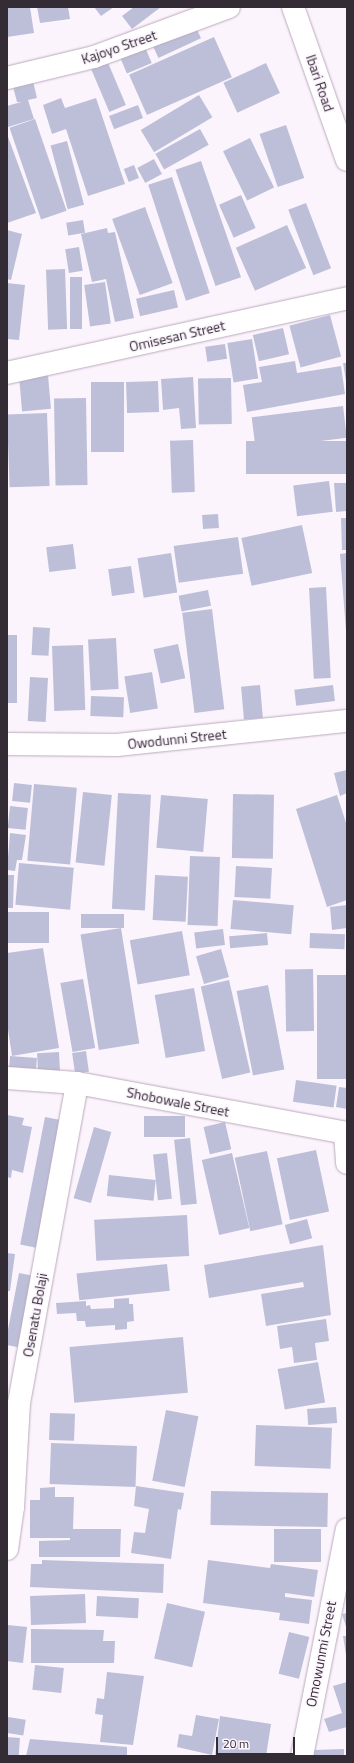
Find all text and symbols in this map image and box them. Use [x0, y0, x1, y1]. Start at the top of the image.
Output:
street label: Kajoyo Street [79, 26, 159, 68]
street label: Ibari Road [302, 52, 338, 114]
street label: Omisesan Street [127, 317, 227, 355]
street label: Owodunni Street [127, 725, 227, 753]
street label: Shobowale Street [125, 1084, 231, 1120]
street label: Osenatu Bolaji [19, 1272, 51, 1358]
street label: Omowunmi Street [302, 1599, 340, 1709]
scale bar [218, 1729, 297, 1755]
text: 20 m [223, 1734, 249, 1753]

